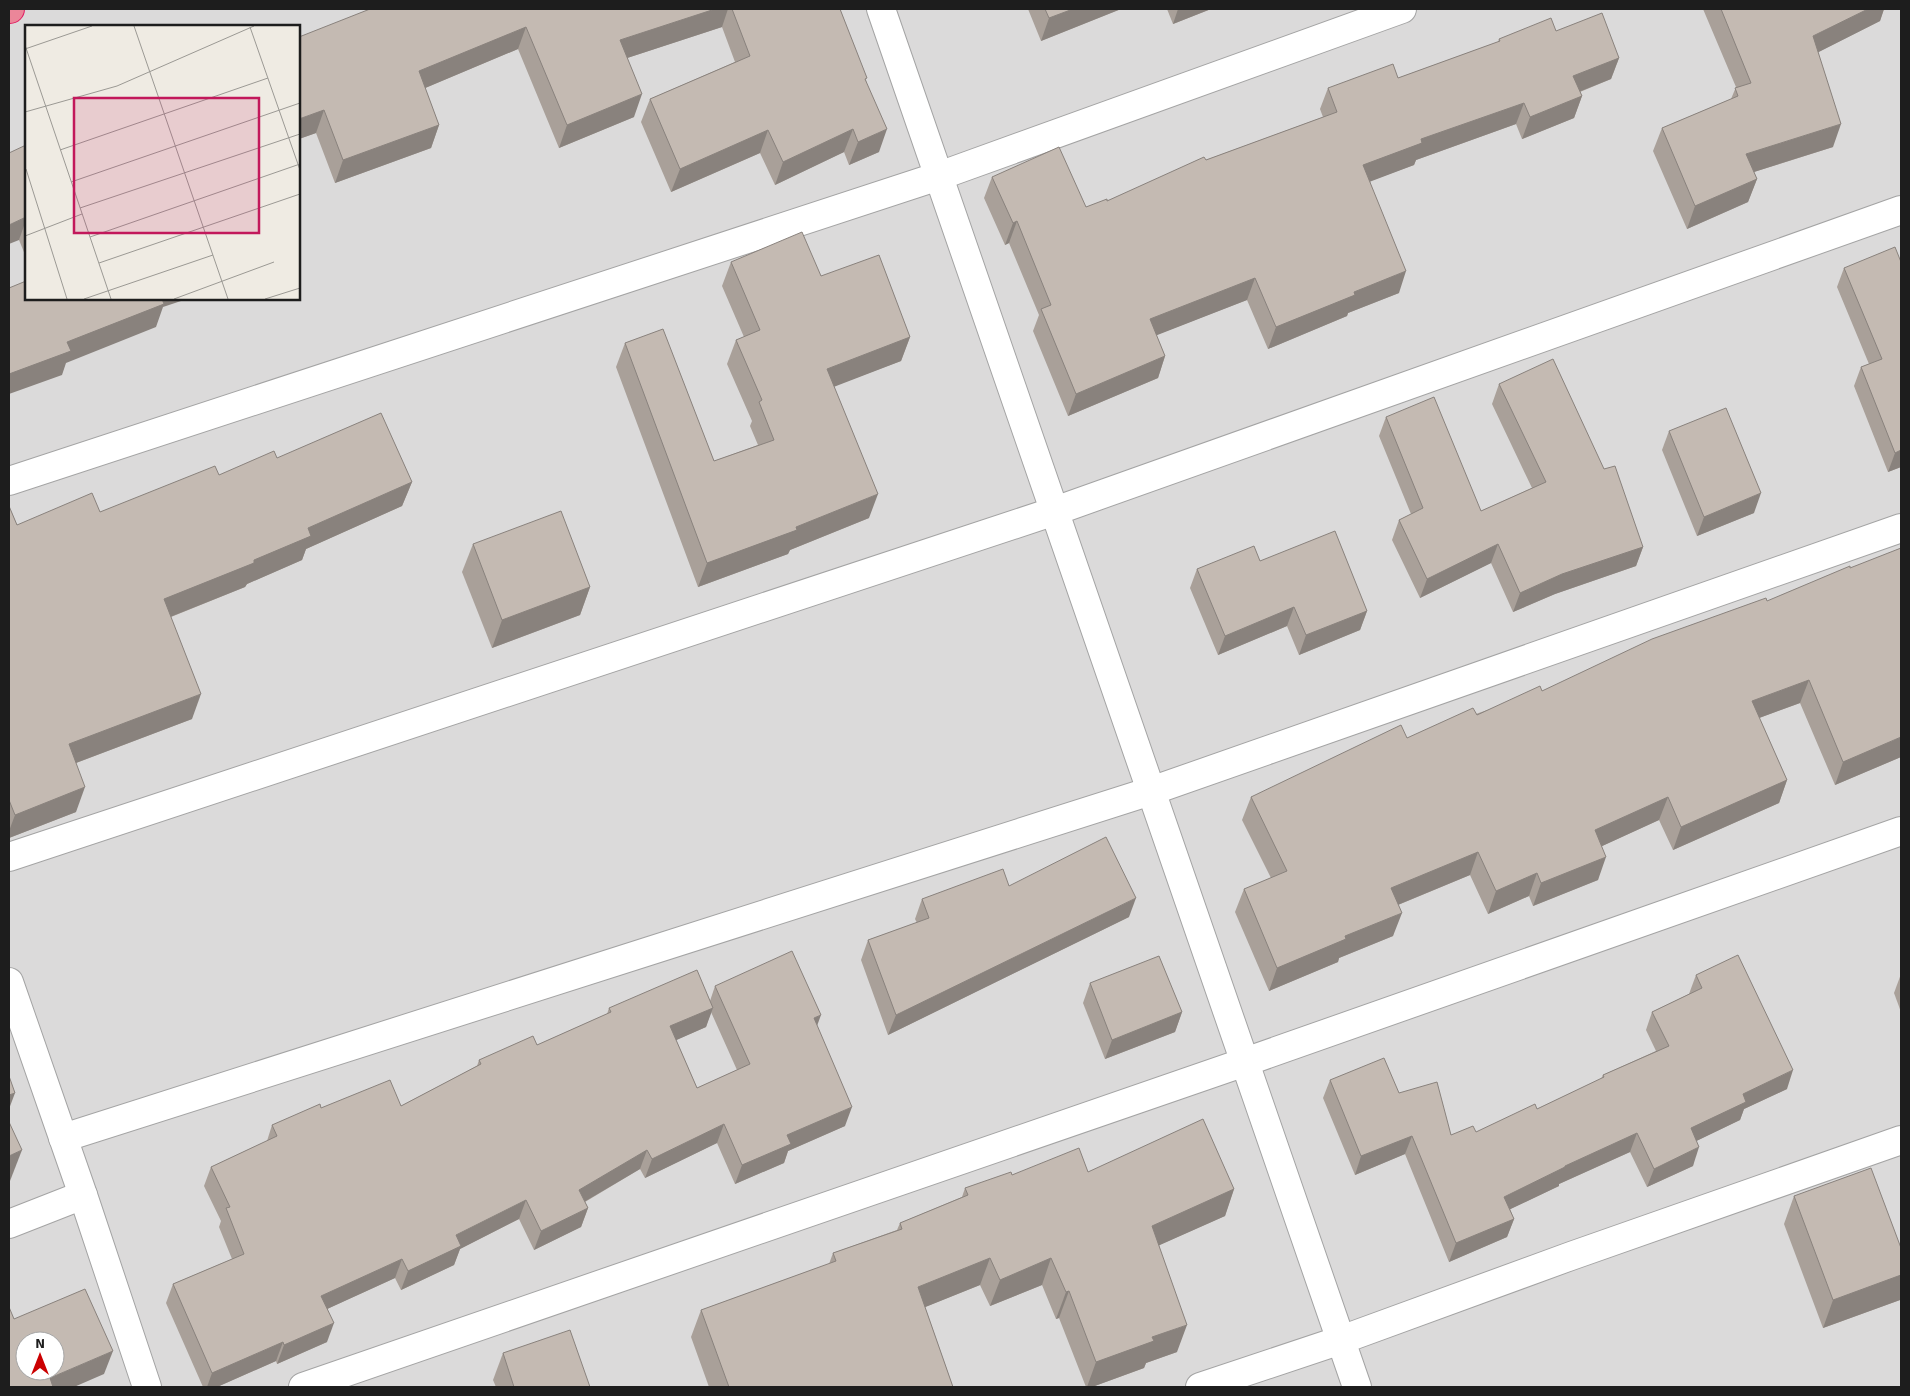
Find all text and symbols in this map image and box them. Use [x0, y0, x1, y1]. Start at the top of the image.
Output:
inset map [25, 25, 300, 300]
north arrow [15, 1331, 65, 1381]
text: N [35, 1335, 45, 1352]

